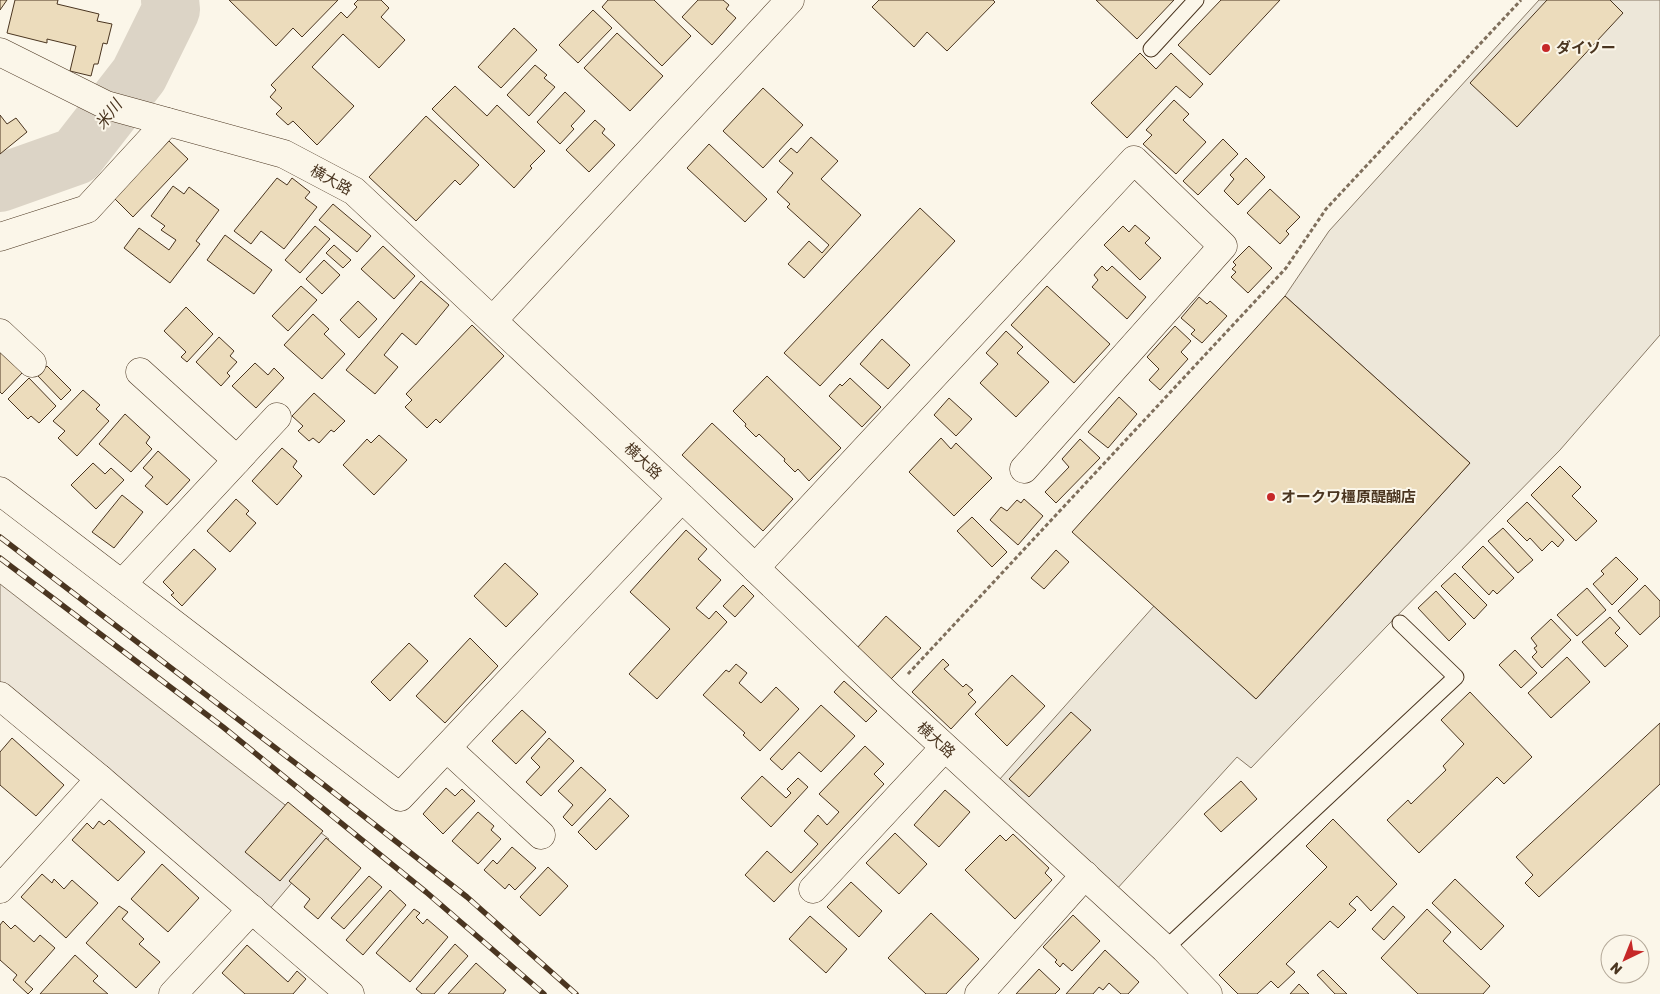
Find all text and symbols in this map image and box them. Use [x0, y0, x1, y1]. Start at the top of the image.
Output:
place label: ダイソー [1556, 39, 1616, 57]
marker: ダイソー [1540, 42, 1552, 54]
water label: 米川 [91, 94, 127, 133]
street label: 横大路 [307, 161, 355, 199]
street label: 横大路 [620, 439, 666, 483]
place label: オークワ橿原醍醐店 [1281, 488, 1416, 506]
marker: オークワ橿原醍醐店 [1265, 491, 1277, 503]
street label: 横大路 [913, 718, 959, 762]
north arrow [1600, 934, 1650, 984]
text: N [1607, 958, 1626, 978]

